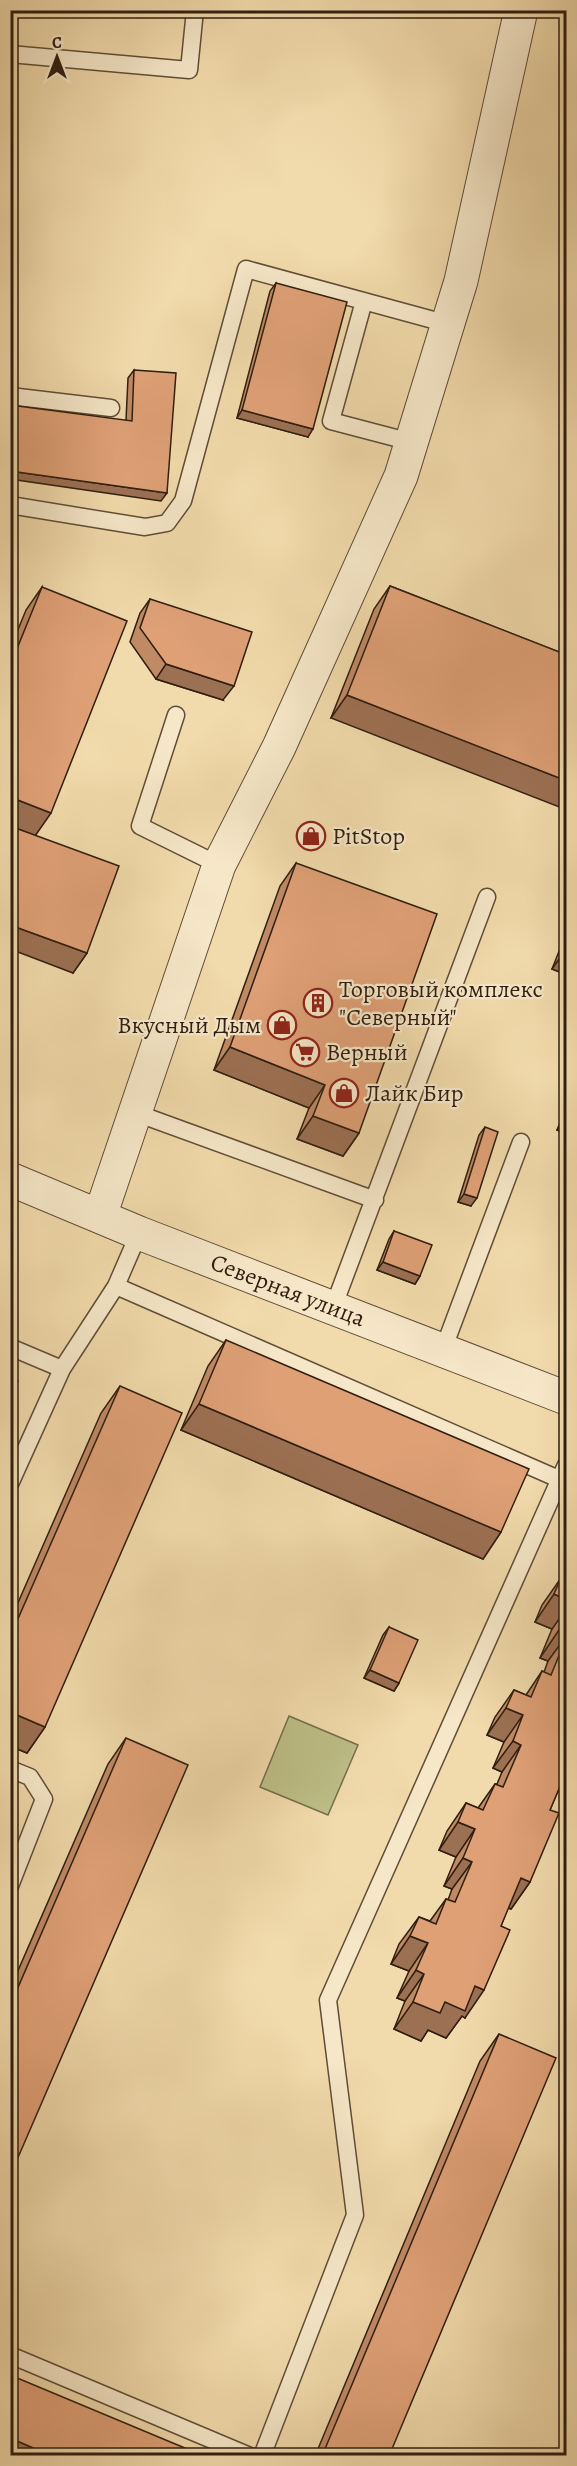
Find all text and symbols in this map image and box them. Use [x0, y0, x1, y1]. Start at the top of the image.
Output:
north arrow [27, 27, 87, 87]
text: С [52, 32, 62, 54]
shop icon: PitStop [295, 820, 327, 852]
place label: PitStop [332, 820, 405, 852]
place label: Торговый комплекс "Северный" [339, 973, 543, 1033]
building icon: Торговый комплекс "Северный" [302, 987, 334, 1019]
place label: Вкусный Дым [117, 1009, 261, 1041]
shop icon: Вкусный Дым [266, 1009, 298, 1041]
supermarket icon: Верный [289, 1036, 321, 1068]
place label: Верный [326, 1036, 408, 1068]
shop icon: Лайк Бир [328, 1077, 360, 1109]
place label: Лайк Бир [365, 1077, 463, 1109]
street label: Северная улица [206, 1246, 370, 1334]

